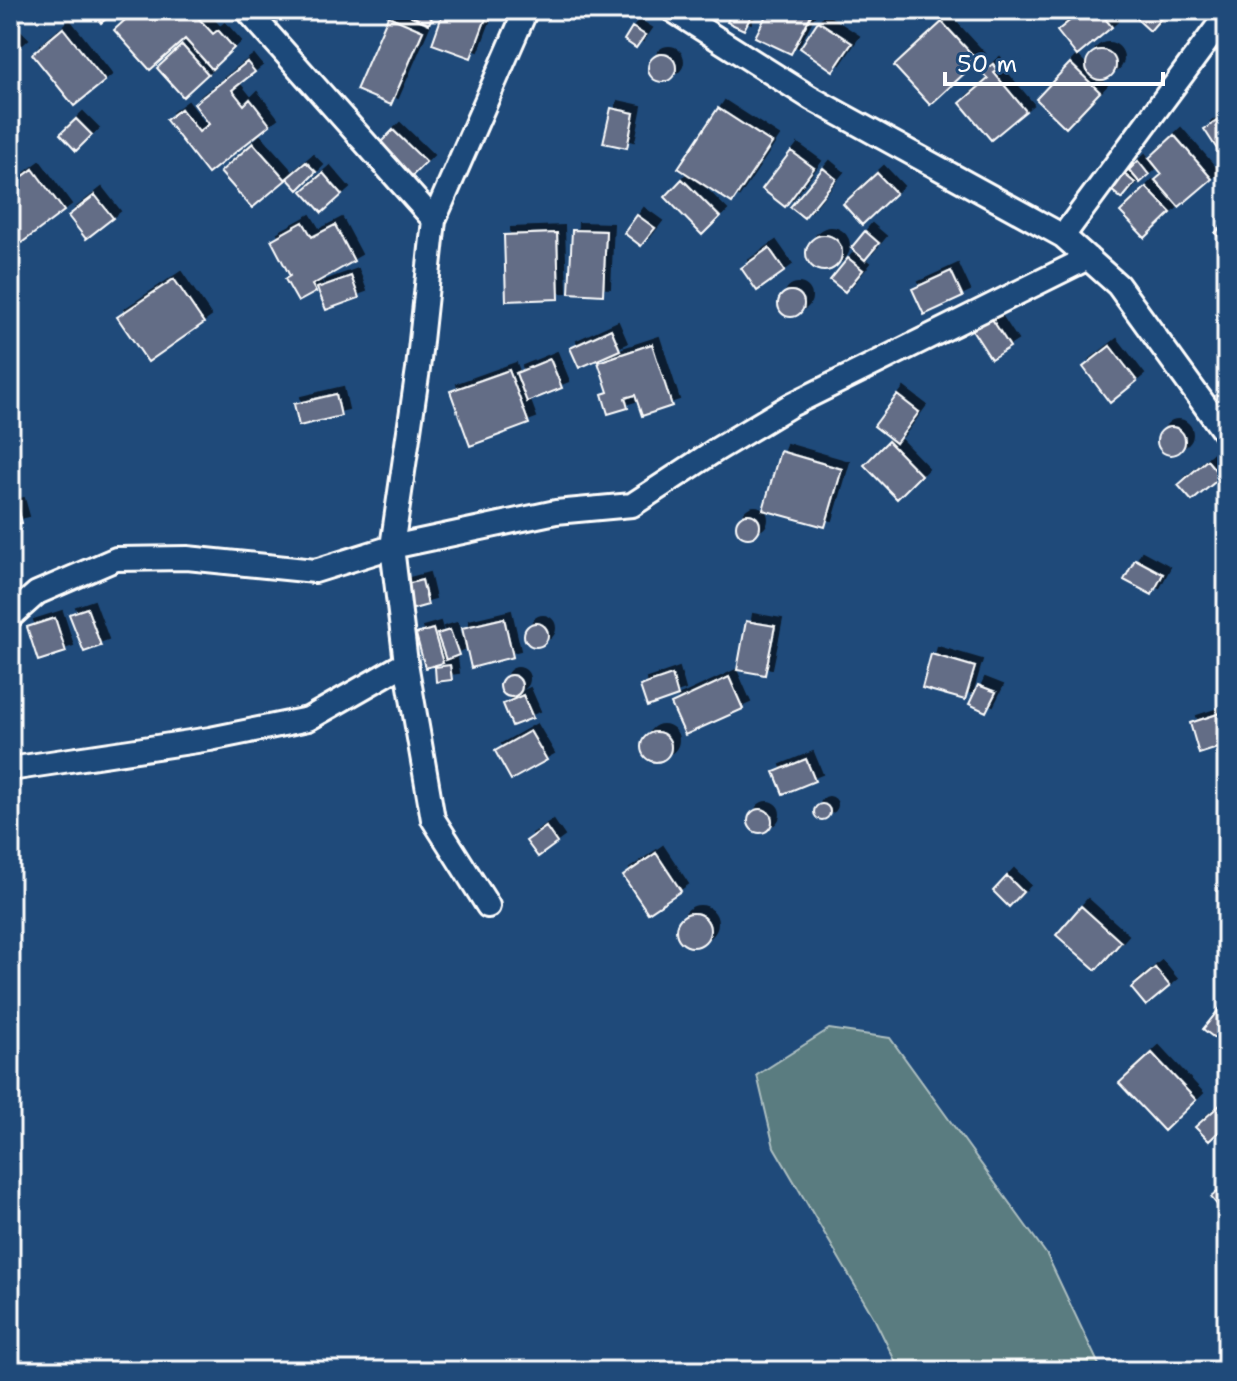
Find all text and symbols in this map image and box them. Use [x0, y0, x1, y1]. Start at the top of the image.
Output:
scale bar [945, 36, 1163, 86]
text: 50 m [957, 48, 1017, 80]

